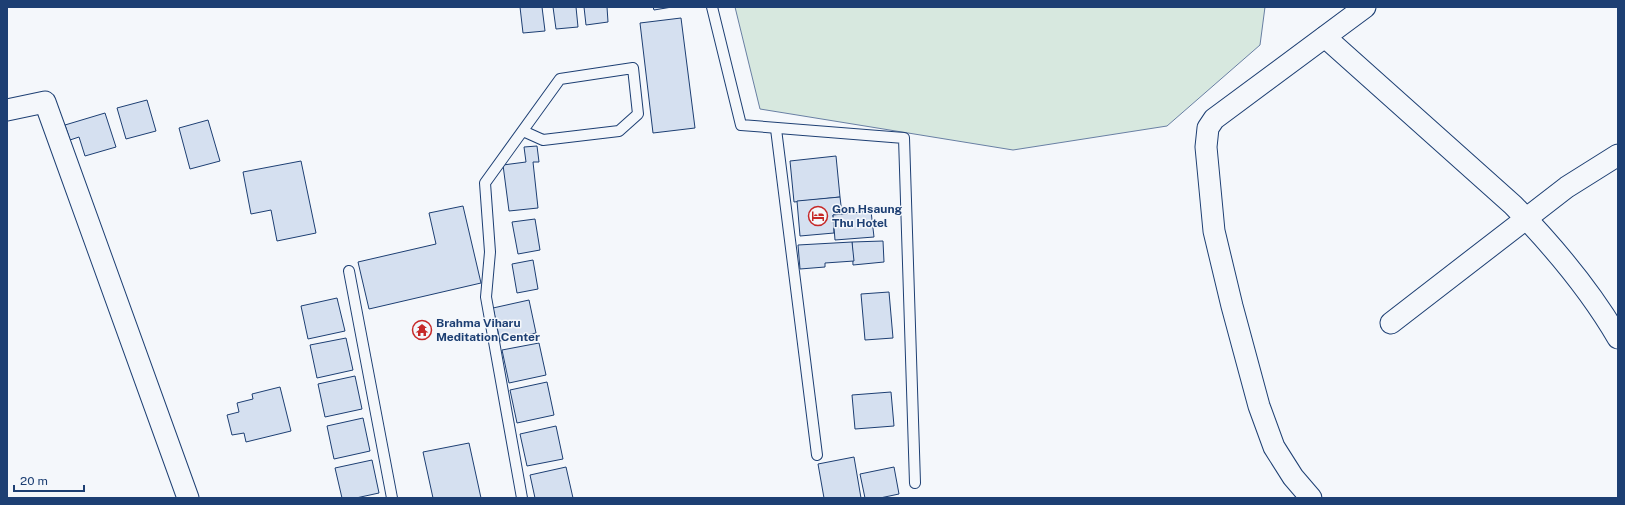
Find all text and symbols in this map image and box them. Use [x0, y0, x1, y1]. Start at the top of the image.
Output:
place label: Gon Hsaung Thu Hotel [832, 202, 903, 230]
hotel icon: Gon Hsaung Thu Hotel [807, 205, 829, 227]
place label: Brahma Viharu Meditation Center [436, 316, 540, 344]
temple icon: Brahma Viharu Meditation Center [411, 319, 433, 341]
scale bar [14, 467, 84, 493]
text: 20 m [20, 474, 48, 488]

